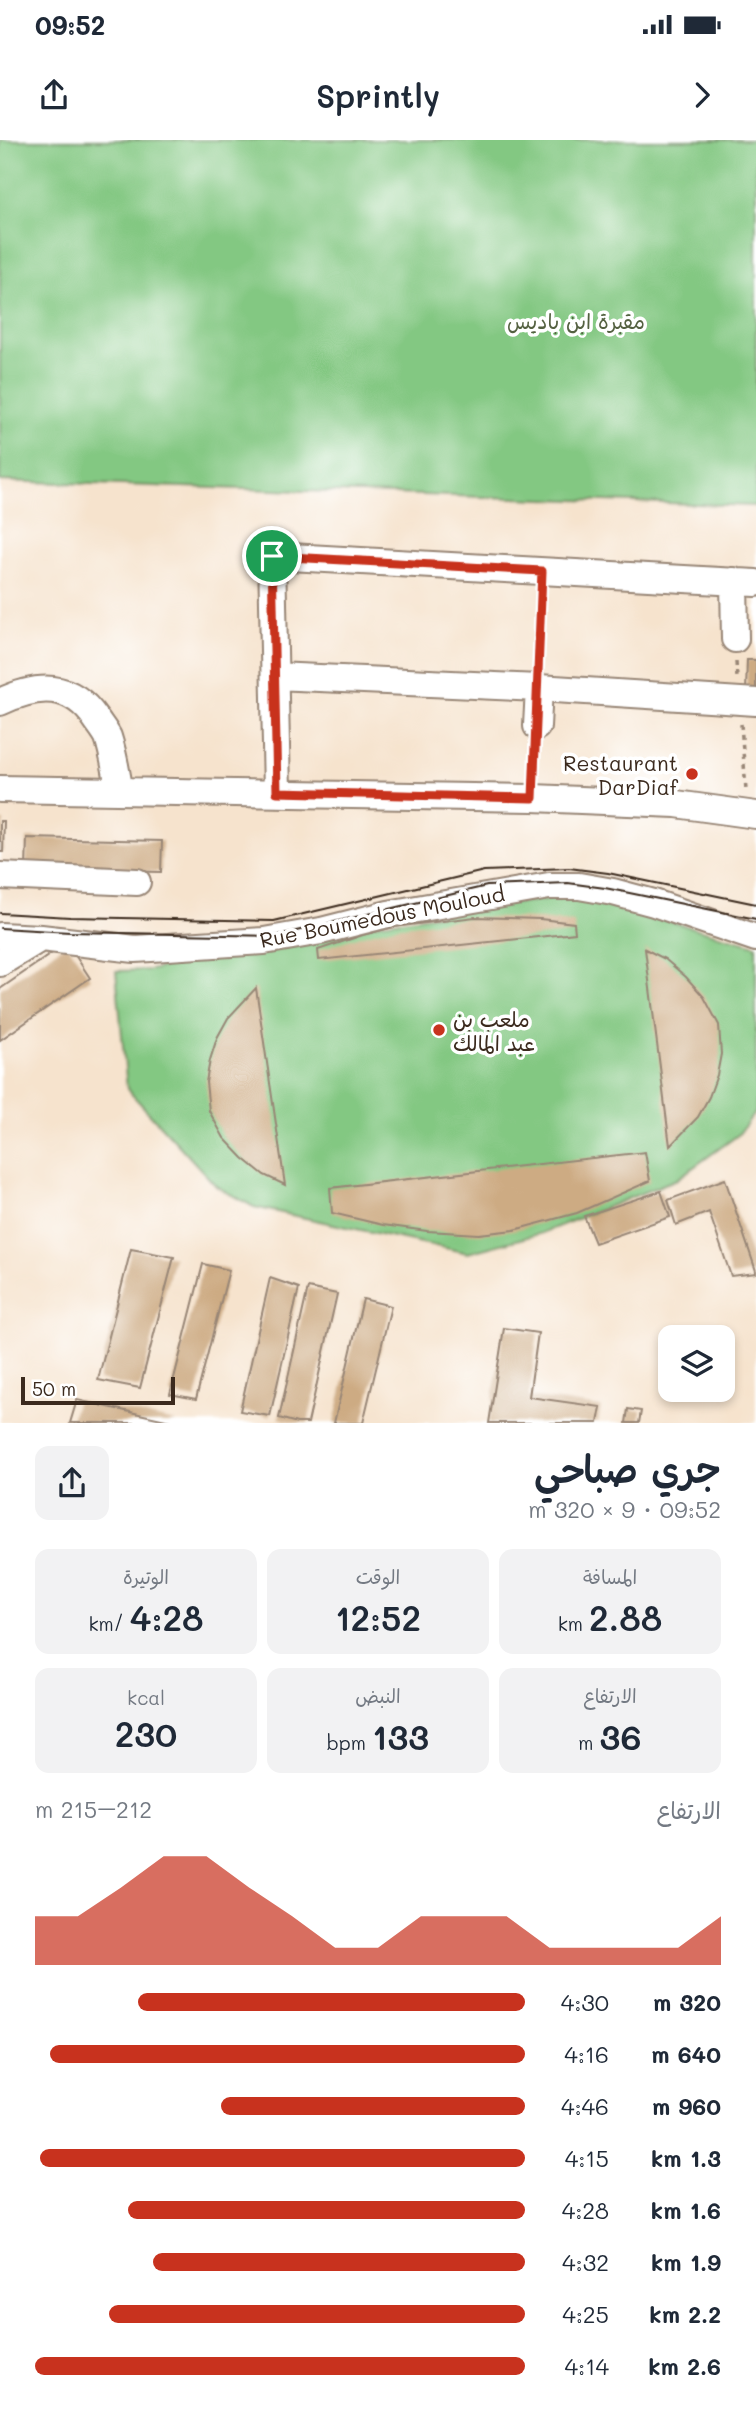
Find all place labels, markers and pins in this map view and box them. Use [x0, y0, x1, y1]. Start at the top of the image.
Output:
pin [242, 526, 302, 586]
place label: Restaurant DarDiaf [563, 749, 679, 800]
marker: Restaurant DarDiaf [684, 766, 700, 782]
place label: ملعب بن عبد المالك [453, 1005, 535, 1057]
marker: ملعب بن عبد المالك [431, 1022, 447, 1038]

